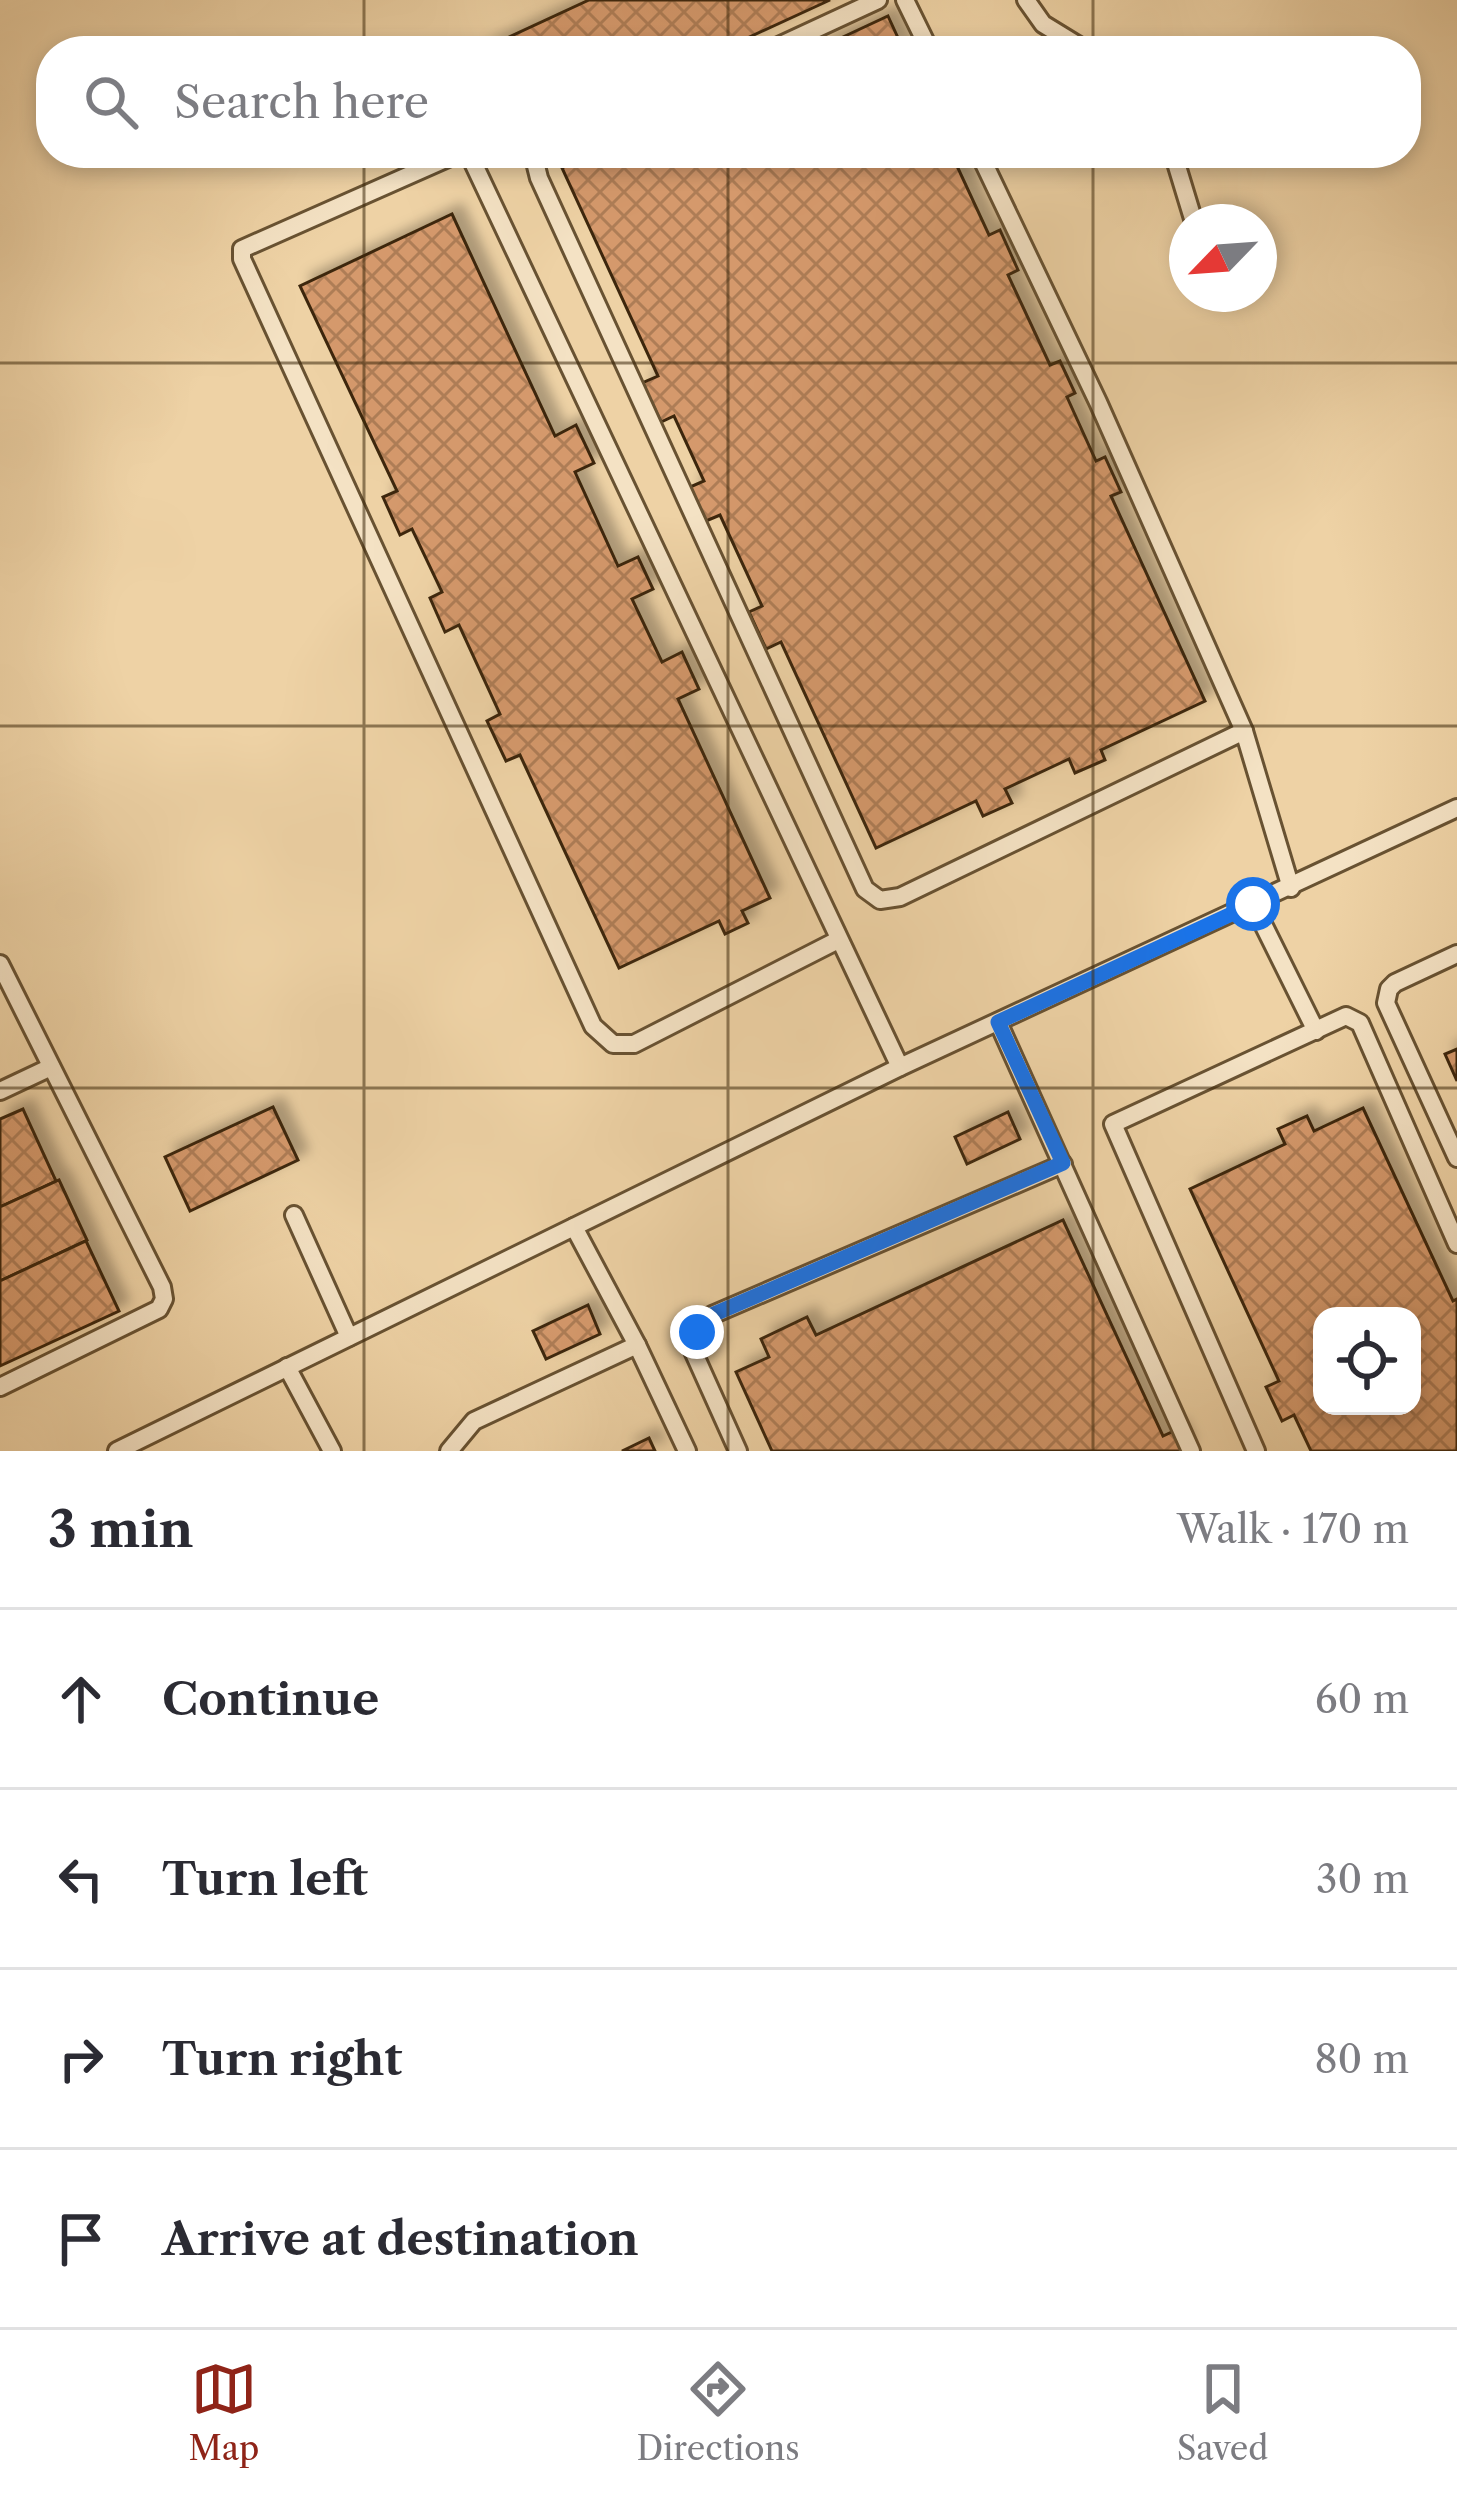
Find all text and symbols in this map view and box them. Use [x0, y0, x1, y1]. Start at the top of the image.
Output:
search box [36, 36, 1421, 168]
icon: search [78, 69, 144, 135]
text: Search here [174, 74, 429, 130]
north arrow [1169, 204, 1277, 312]
route start [1226, 877, 1280, 931]
route end [670, 1305, 724, 1359]
map controls [1313, 1307, 1421, 1415]
button: locate [1313, 1307, 1421, 1415]
text: 3 min [48, 1498, 194, 1560]
text: Walk · 170 m [1177, 1505, 1409, 1553]
icon: ahead [48, 1666, 114, 1732]
text: Continue [162, 1671, 379, 1727]
text: 60 m [1315, 1675, 1409, 1723]
icon: left [48, 1846, 114, 1912]
text: Turn left [162, 1851, 368, 1907]
text: 30 m [1316, 1855, 1409, 1903]
icon: right [48, 2026, 114, 2092]
text: Turn right [162, 2031, 402, 2087]
text: 80 m [1314, 2035, 1409, 2083]
icon: arrive [48, 2206, 114, 2272]
text: Arrive at destination [162, 2211, 639, 2267]
tab: Map [189, 2356, 259, 2469]
tab: Directions [637, 2356, 800, 2469]
tab: Saved [1177, 2356, 1268, 2469]

